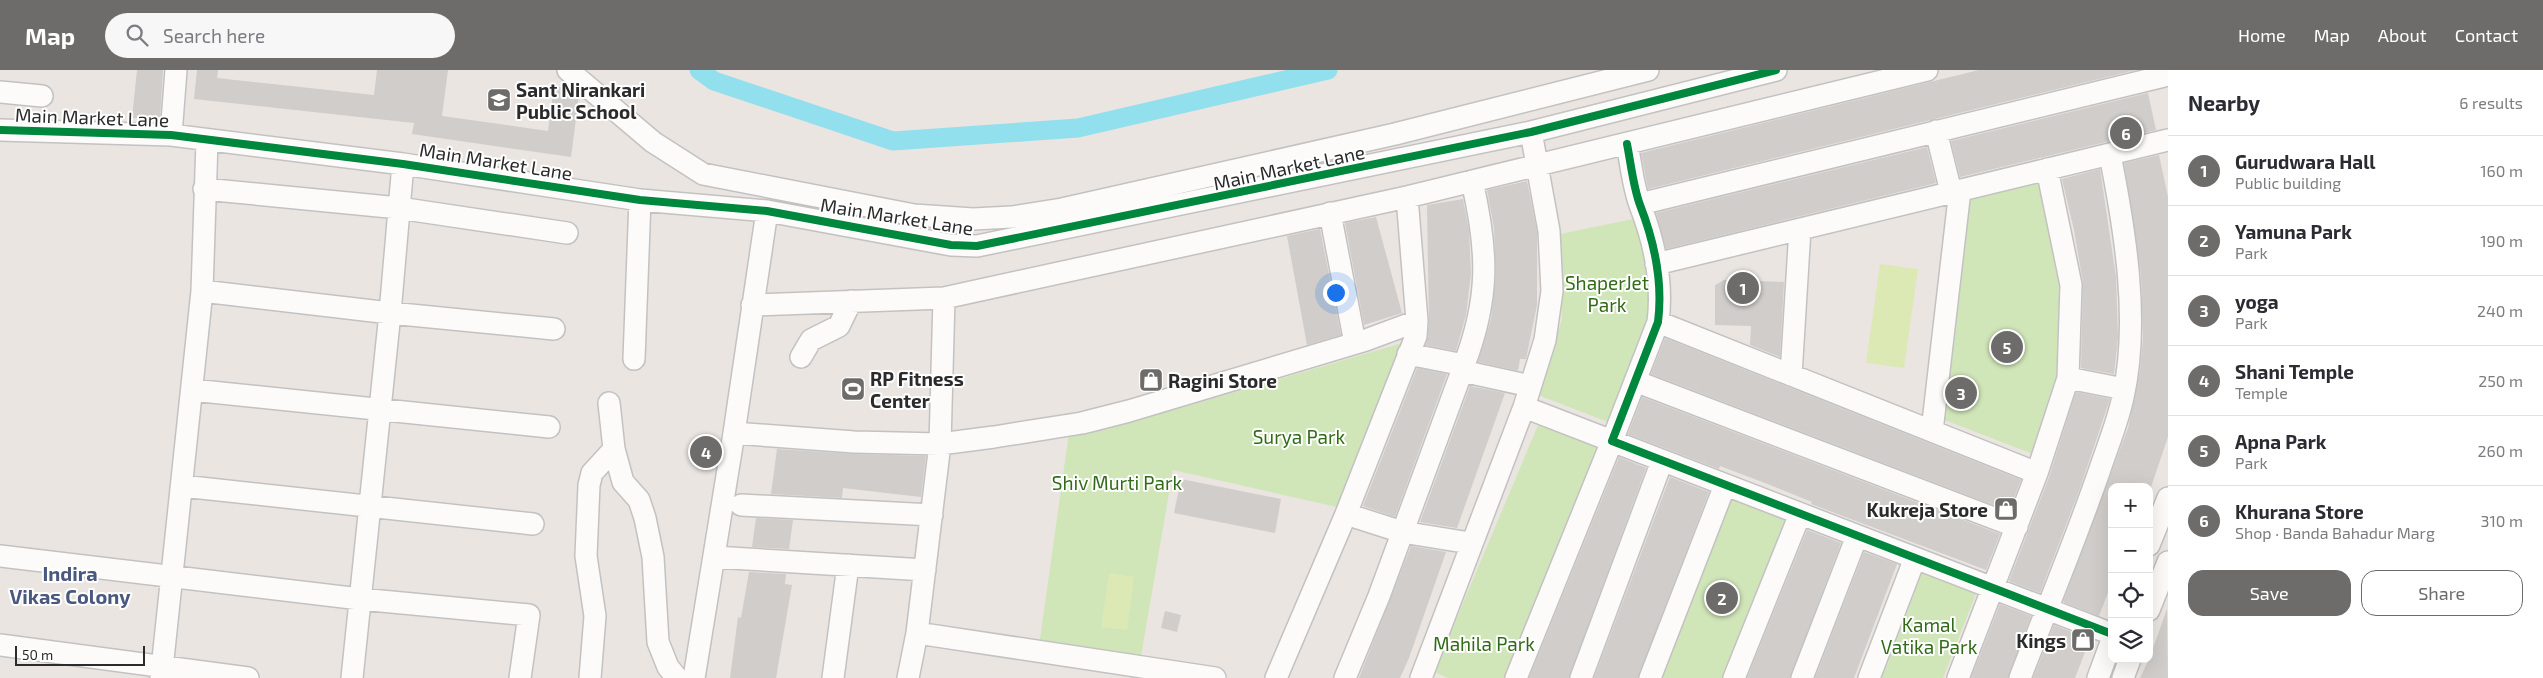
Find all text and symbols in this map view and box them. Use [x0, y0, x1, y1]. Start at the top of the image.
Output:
search box [105, 13, 455, 58]
text: Map [25, 21, 75, 50]
icon: search [123, 21, 151, 49]
text: Search here [163, 24, 265, 47]
text: Home [2238, 24, 2286, 46]
text: Map [2314, 24, 2350, 46]
text: About [2378, 24, 2427, 46]
text: Contact [2455, 24, 2518, 46]
place label: Sant Nirankari Public School [516, 78, 645, 123]
school or university icon: Sant Nirankari Public School [486, 87, 512, 113]
text: Nearby [2188, 90, 2260, 115]
text: 6 results [2459, 93, 2523, 112]
street label: Main Market Lane [14, 103, 170, 131]
pin: 6 [2110, 114, 2142, 152]
street label: Main Market Lane [418, 138, 574, 184]
street label: Main Market Lane [1211, 140, 1367, 194]
text: Gurudwara Hall [2235, 150, 2376, 173]
text: 1 [2201, 161, 2207, 180]
text: 160 m [2480, 161, 2523, 180]
text: Public building [2235, 173, 2341, 192]
street label: Main Market Lane [819, 193, 975, 239]
text: Yamuna Park [2235, 220, 2352, 243]
text: 2 [2199, 231, 2209, 250]
text: 190 m [2480, 231, 2523, 250]
text: Park [2235, 243, 2268, 262]
pin: 1 [1727, 269, 1759, 307]
park label: ShaperJet Park [1565, 271, 1649, 316]
your location [1323, 280, 1349, 306]
text: yoga [2235, 290, 2279, 313]
text: 3 [2199, 301, 2209, 320]
text: 240 m [2477, 301, 2523, 320]
text: Park [2235, 313, 2268, 332]
pin: 5 [1991, 328, 2023, 366]
text: Shani Temple [2235, 360, 2354, 383]
place label: RP Fitness Center [870, 367, 964, 412]
shop icon: Ragini Store [1138, 367, 1164, 393]
place label: Ragini Store [1168, 369, 1277, 392]
text: 4 [2199, 371, 2209, 390]
text: 250 m [2478, 371, 2523, 390]
pin: 3 [1945, 374, 1977, 412]
sports icon: RP Fitness Center [840, 376, 866, 402]
text: Temple [2235, 383, 2288, 402]
park label: Surya Park [1253, 425, 1346, 448]
text: Apna Park [2235, 430, 2326, 453]
pin: 4 [690, 433, 722, 471]
text: 5 [2200, 441, 2208, 460]
text: 260 m [2478, 441, 2523, 460]
text: Park [2235, 453, 2268, 472]
park label: Shiv Murti Park [1052, 471, 1183, 494]
map controls [2108, 483, 2153, 663]
button: + [2108, 483, 2153, 528]
shop icon: Kukreja Store [1993, 496, 2019, 522]
place label: Kukreja Store [1867, 498, 1988, 521]
text: Khurana Store [2235, 500, 2364, 523]
text: 6 [2199, 511, 2209, 530]
text: 310 m [2481, 511, 2523, 530]
text: Shop · Banda Bahadur Marg [2235, 523, 2435, 542]
button: − [2108, 528, 2153, 573]
district label: Indira Vikas Colony [9, 561, 131, 609]
button: Save [2188, 570, 2351, 616]
button: Share [2361, 570, 2523, 616]
button: locate [2108, 573, 2153, 618]
pin: 2 [1706, 579, 1738, 617]
park label: Kamal Vatika Park [1881, 613, 1978, 658]
button: layers [2108, 618, 2153, 663]
shop icon: Kings [2070, 627, 2096, 653]
place label: Kings [2016, 629, 2066, 652]
park label: Mahila Park [1433, 632, 1535, 655]
scale bar [15, 643, 145, 666]
text: 50 m [22, 646, 53, 663]

